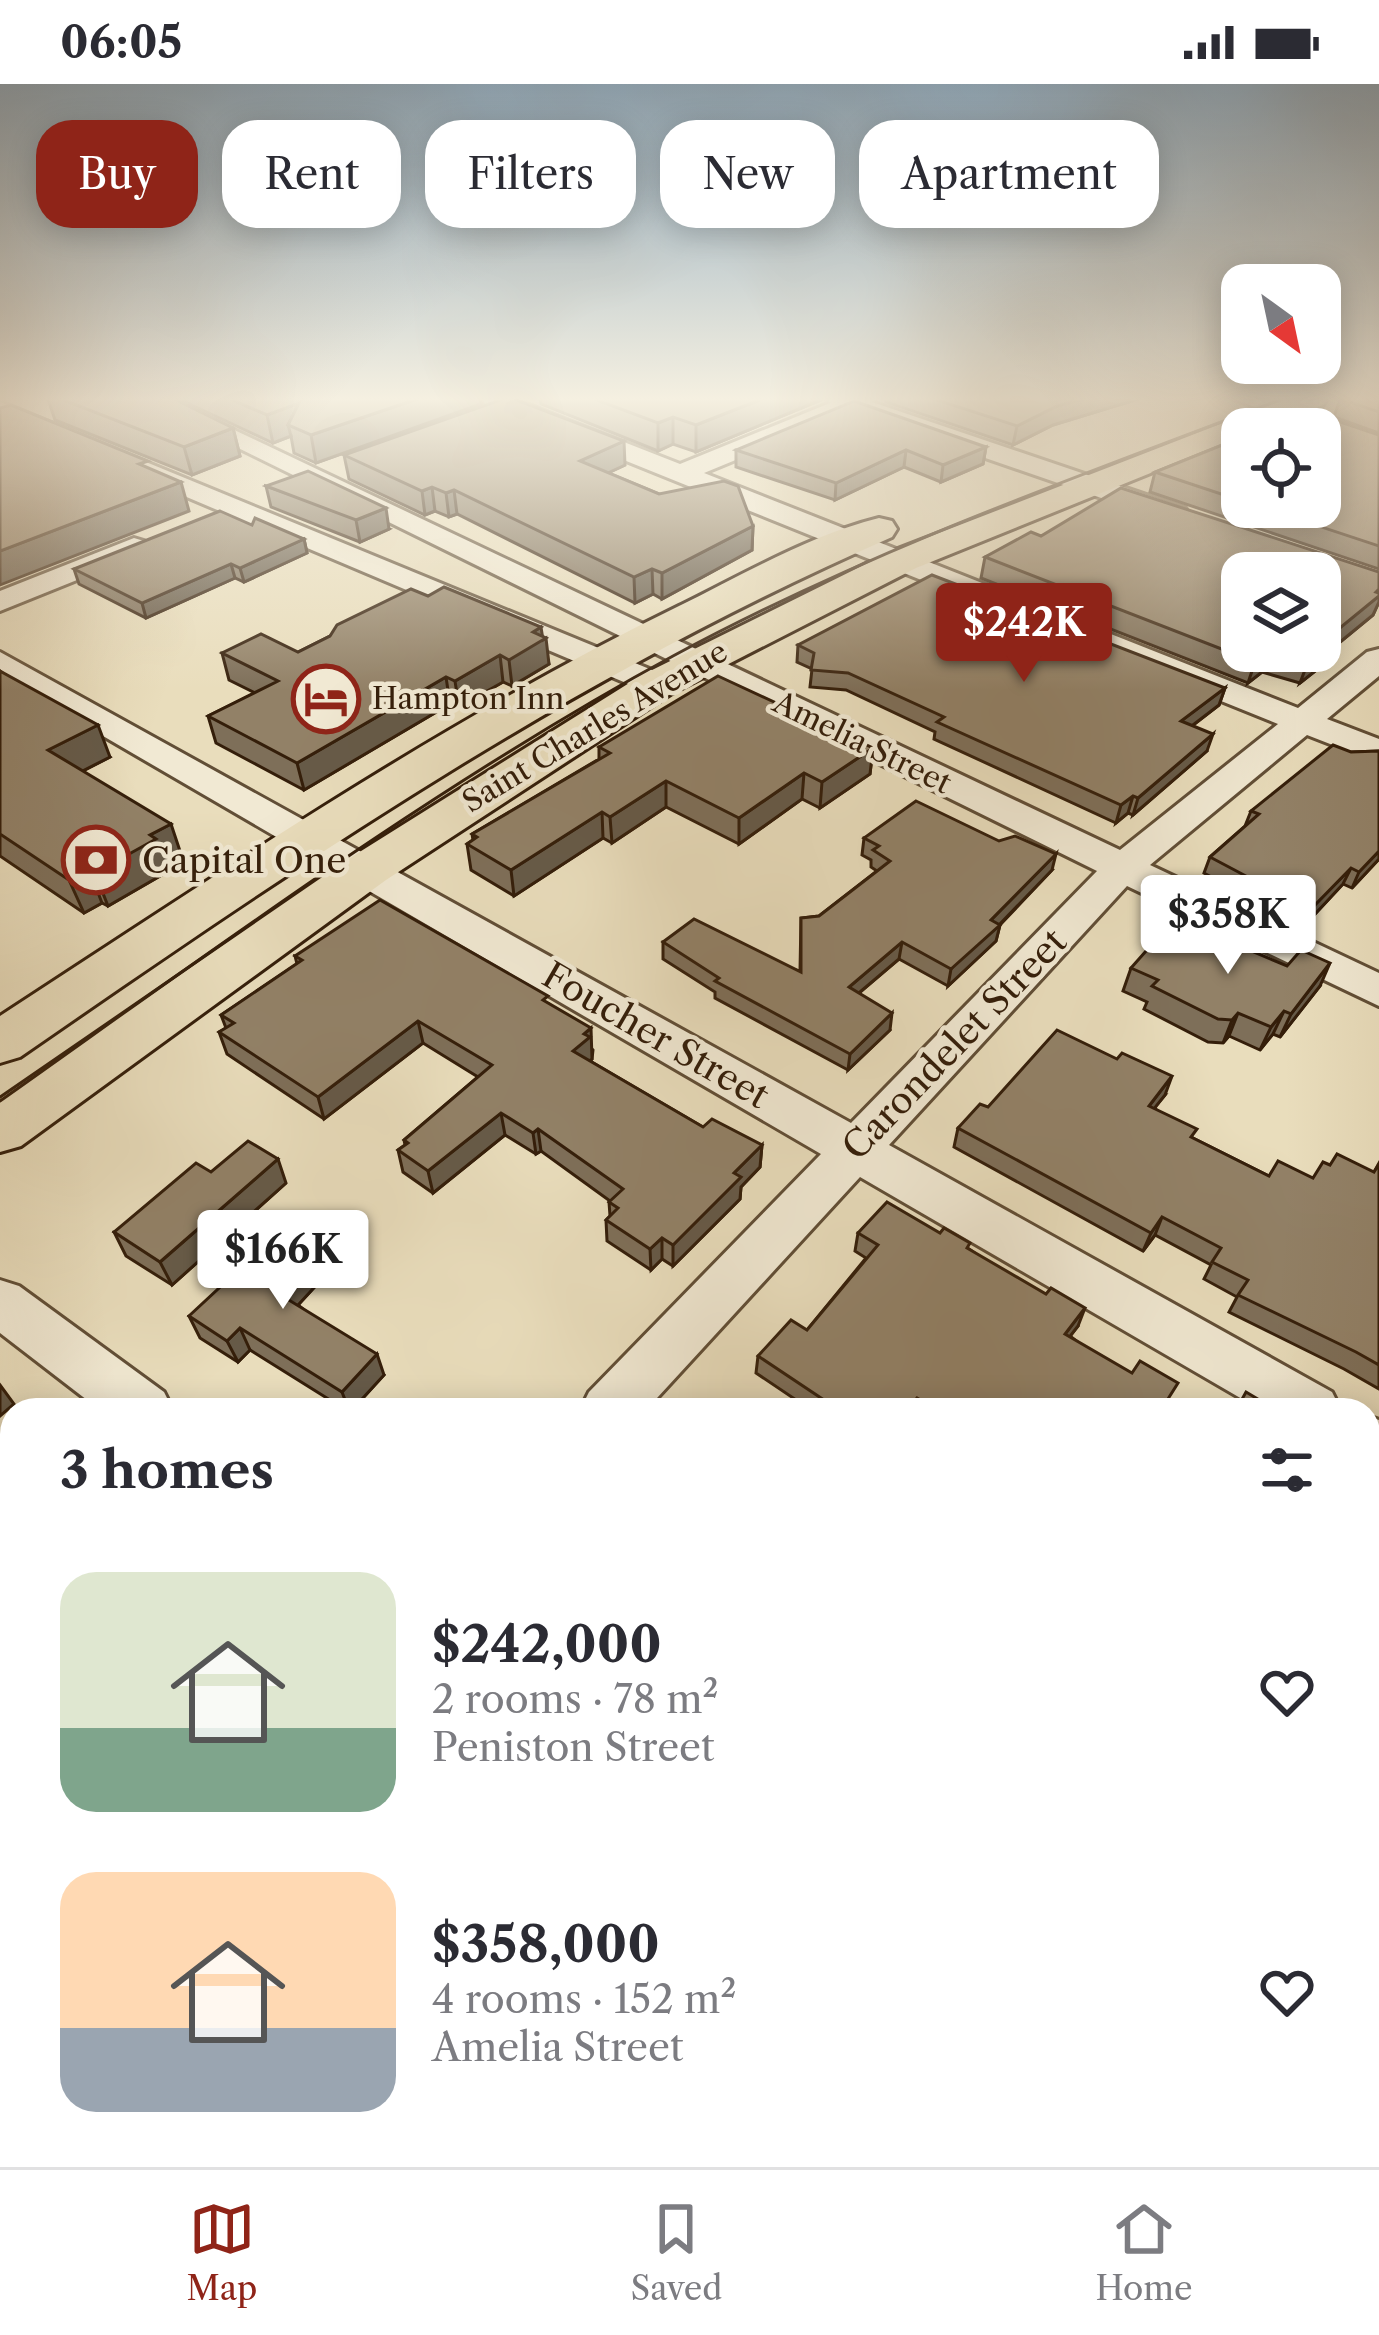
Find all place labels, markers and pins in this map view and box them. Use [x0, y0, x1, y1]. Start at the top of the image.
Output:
pin: $242K [940, 583, 1108, 685]
hotel icon: Hampton Inn [291, 664, 361, 734]
place label: Hampton Inn [372, 680, 565, 717]
bank icon: Capital One [61, 825, 131, 895]
place label: Capital One [142, 838, 347, 882]
pin: $358K [1144, 875, 1312, 977]
pin: $166K [199, 1210, 367, 1312]

